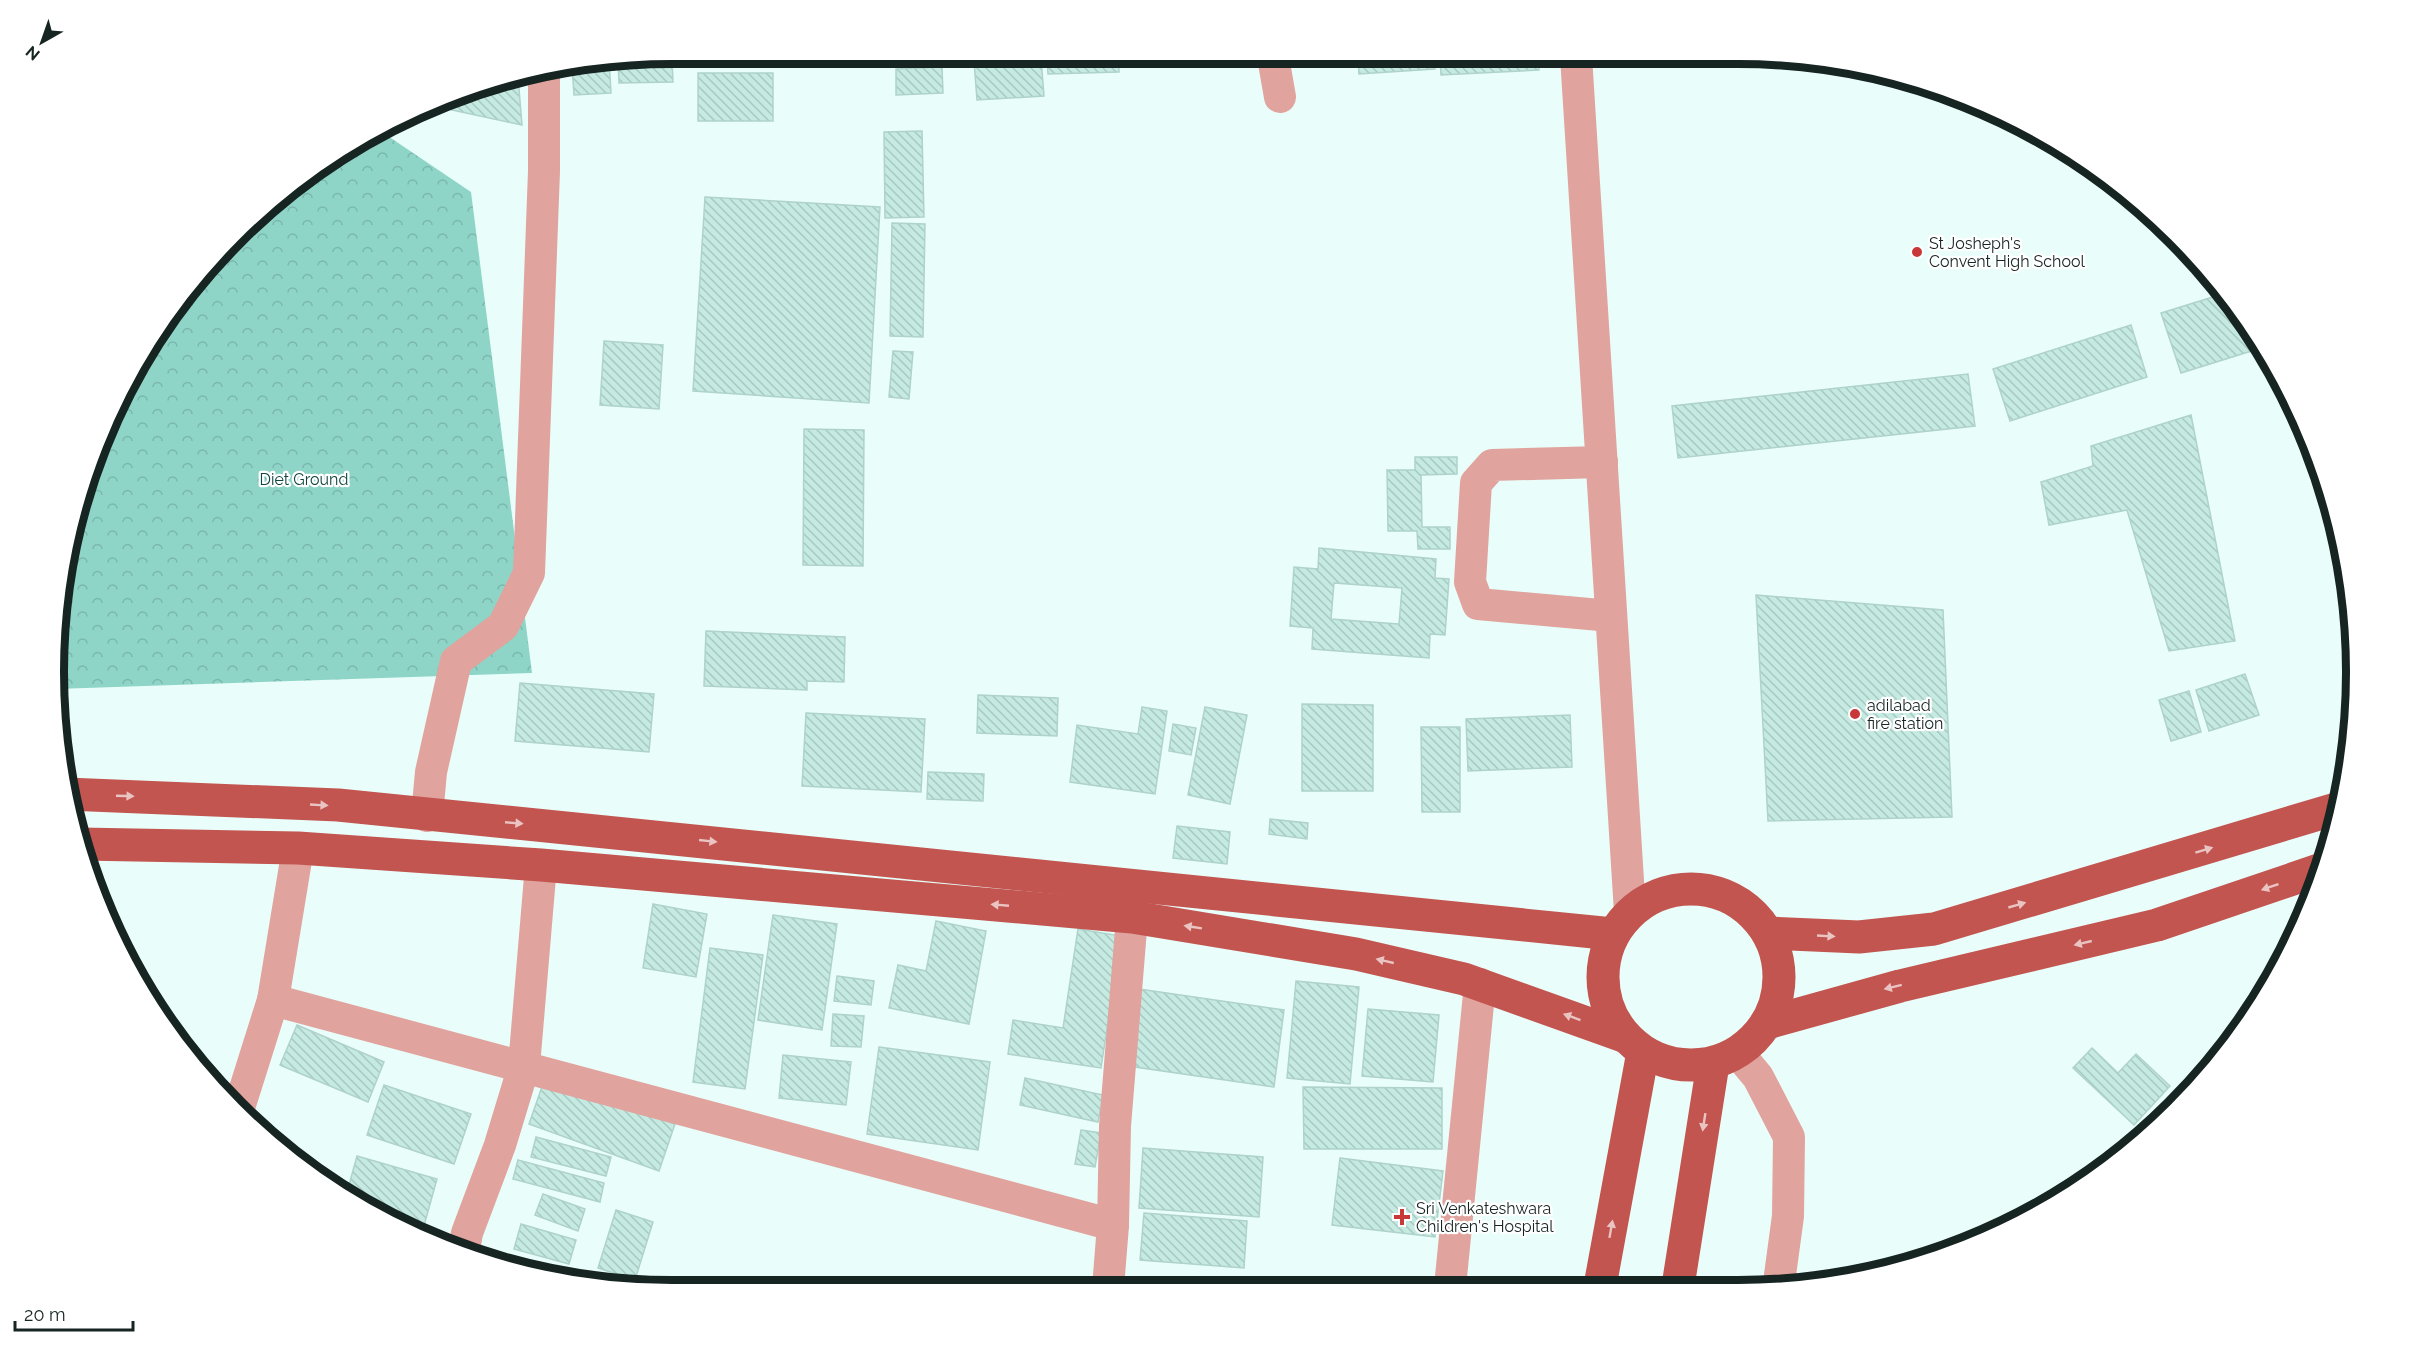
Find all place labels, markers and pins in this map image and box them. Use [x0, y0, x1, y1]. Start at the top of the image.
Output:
place label: St Josheph's Convent High School [1929, 234, 2085, 271]
marker: St Josheph's Convent High School [1910, 245, 1924, 259]
place label: adilabad fire station [1867, 696, 1943, 733]
marker: adilabad fire station [1848, 707, 1862, 721]
place label: Sri Venkateshwara Children's Hospital [1416, 1199, 1554, 1236]
marker: Sri Venkateshwara Children's Hospital [1393, 1208, 1411, 1226]

